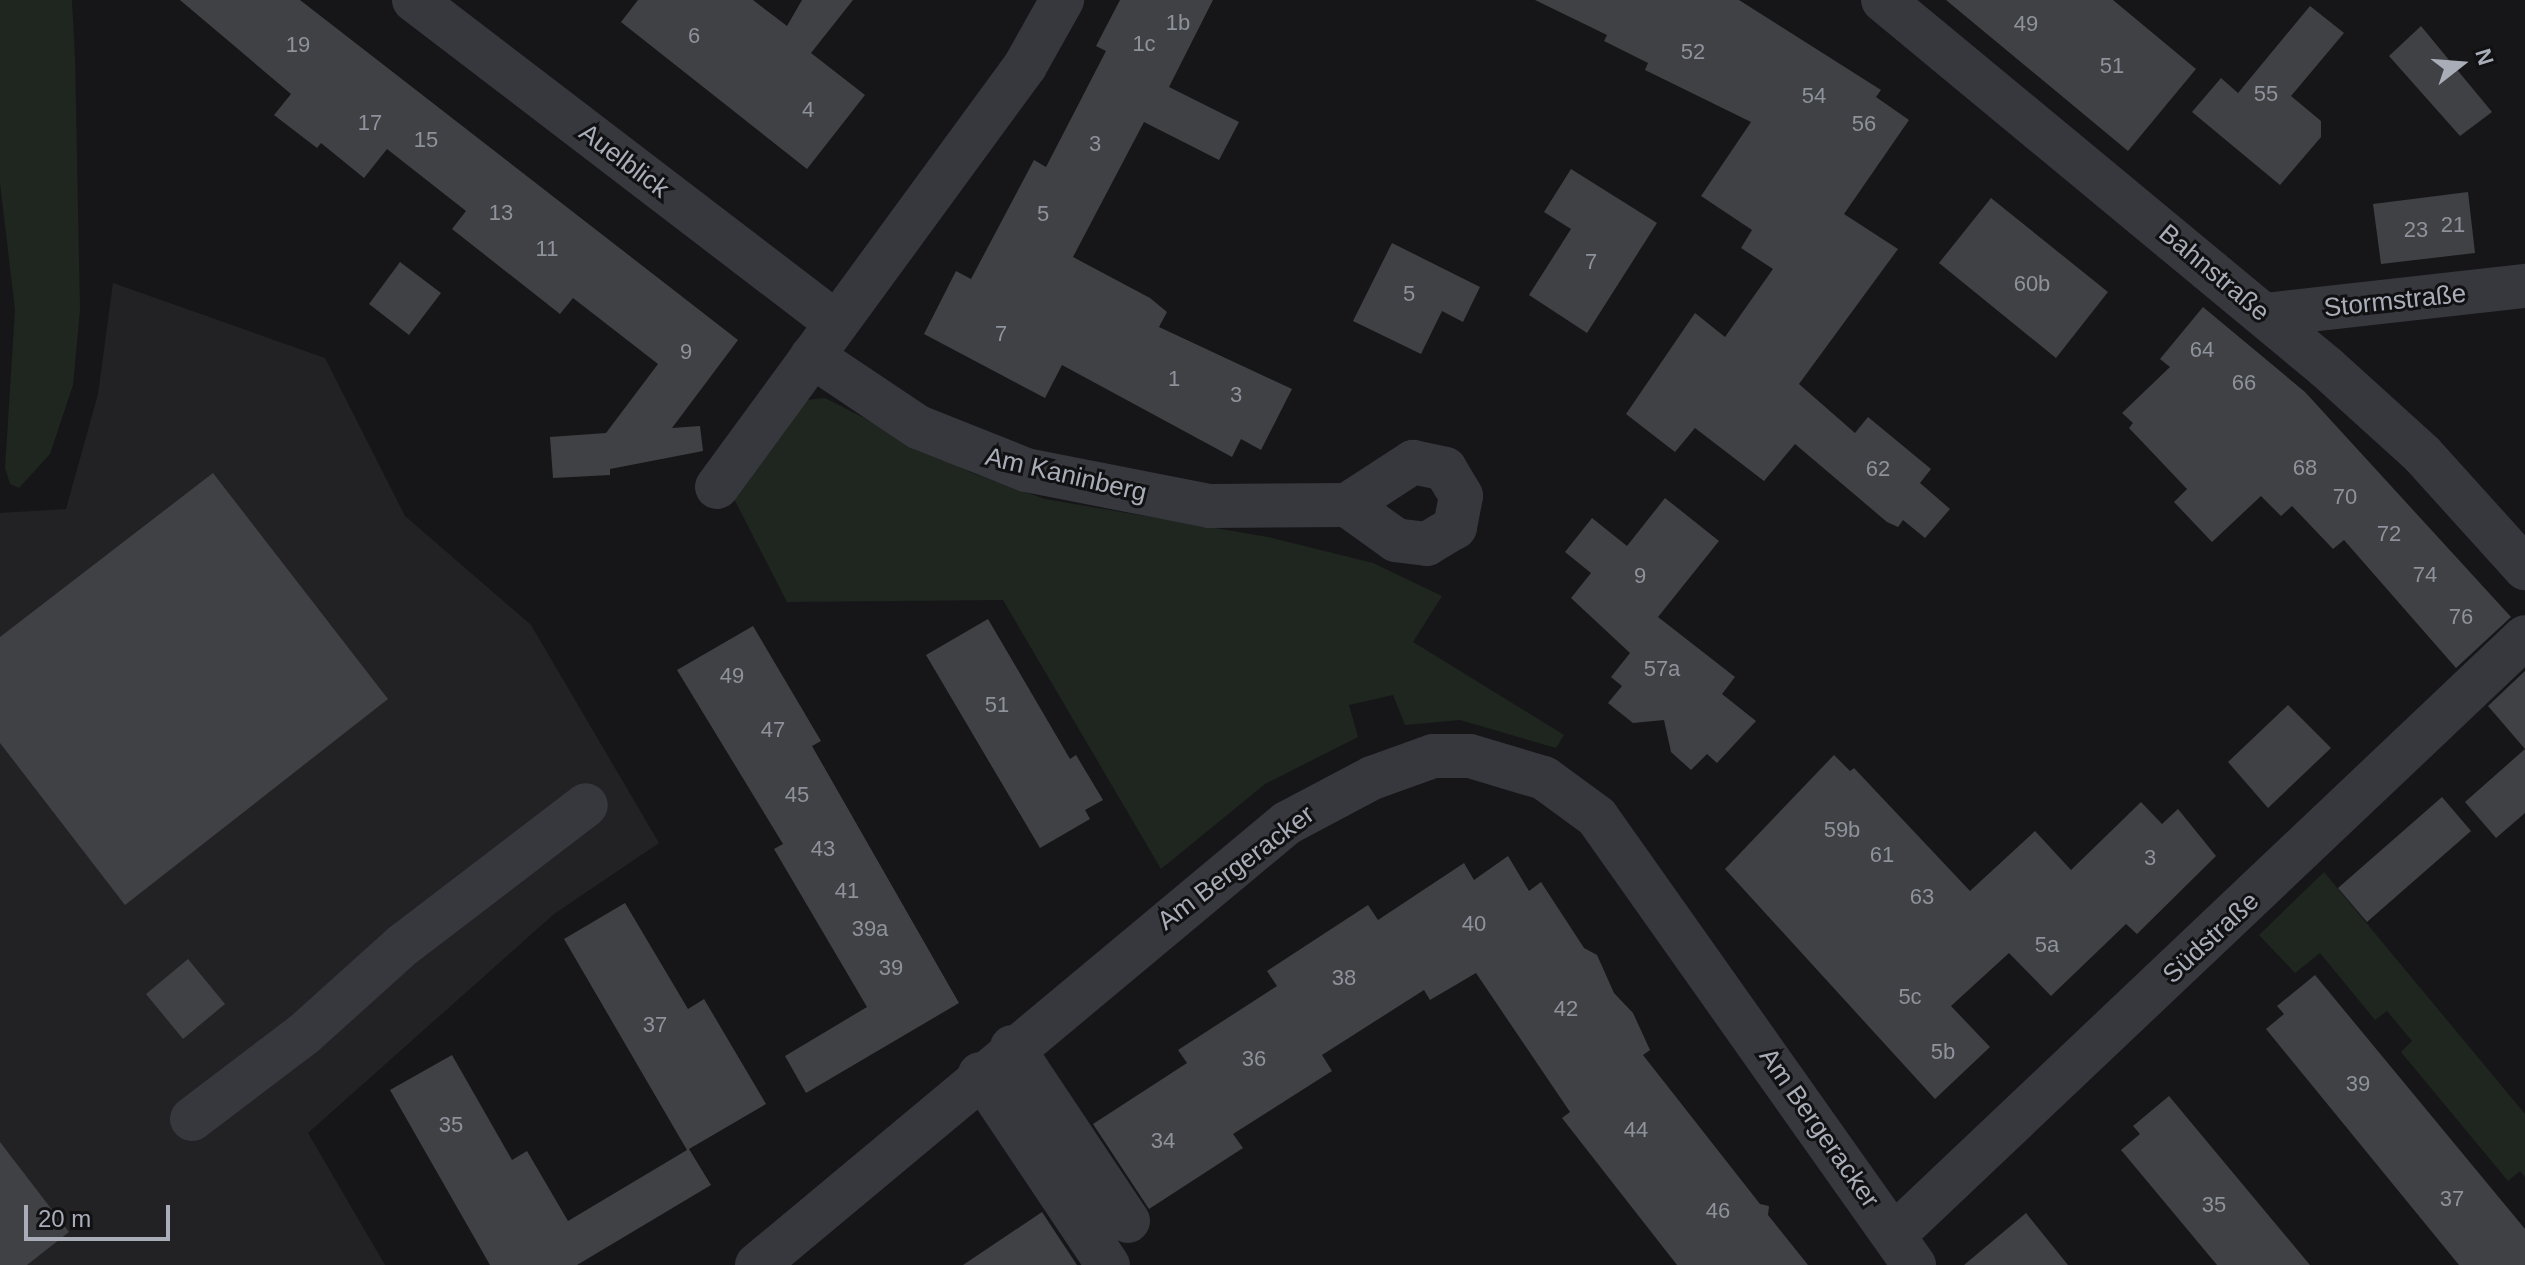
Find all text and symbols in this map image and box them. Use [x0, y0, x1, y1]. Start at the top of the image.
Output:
house number: 1b [1166, 10, 1190, 36]
house number: 49 [2014, 11, 2038, 37]
house number: 6 [688, 23, 700, 49]
north arrow [2421, 24, 2501, 104]
house number: 1c [1132, 31, 1156, 57]
house number: 19 [286, 32, 310, 58]
house number: 52 [1681, 39, 1705, 65]
text: N [2470, 46, 2499, 68]
house number: 51 [2100, 53, 2124, 79]
house number: 55 [2254, 81, 2278, 107]
house number: 54 [1802, 83, 1826, 109]
house number: 4 [802, 97, 814, 123]
house number: 17 [358, 110, 382, 136]
house number: 56 [1852, 111, 1876, 137]
street label: Auelblick [573, 117, 675, 205]
house number: 15 [414, 127, 438, 153]
house number: 3 [1089, 131, 1101, 157]
house number: 13 [489, 200, 513, 226]
house number: 5 [1037, 201, 1049, 227]
house number: 21 [2441, 212, 2465, 238]
house number: 23 [2404, 217, 2428, 243]
street label: Bahnstraße [2152, 218, 2276, 328]
house number: 11 [536, 236, 558, 262]
house number: 7 [1585, 249, 1597, 275]
house number: 60b [2014, 271, 2050, 297]
street label: Stormstraße [2322, 278, 2468, 324]
house number: 5 [1403, 281, 1415, 307]
house number: 7 [995, 321, 1007, 347]
house number: 64 [2190, 337, 2214, 363]
house number: 9 [680, 339, 692, 365]
house number: 1 [1168, 366, 1180, 392]
house number: 66 [2232, 370, 2256, 396]
house number: 3 [1230, 382, 1242, 408]
street label: Am Kaninberg [982, 441, 1150, 509]
house number: 68 [2293, 455, 2317, 481]
house number: 62 [1866, 456, 1890, 482]
house number: 70 [2333, 484, 2357, 510]
house number: 72 [2377, 521, 2401, 547]
house number: 74 [2413, 562, 2437, 588]
house number: 9 [1634, 563, 1646, 589]
house number: 76 [2449, 604, 2473, 630]
house number: 57a [1644, 656, 1680, 682]
house number: 49 [720, 663, 744, 689]
house number: 51 [985, 692, 1009, 718]
house number: 47 [761, 717, 785, 743]
house number: 45 [785, 782, 809, 808]
street label: Am Bergeracker [1152, 799, 1320, 937]
house number: 59b [1824, 817, 1860, 843]
house number: 43 [811, 836, 835, 862]
house number: 61 [1870, 842, 1894, 868]
house number: 3 [2144, 845, 2156, 871]
house number: 41 [835, 878, 859, 904]
house number: 63 [1910, 884, 1934, 910]
street label: Südstraße [2156, 886, 2266, 990]
house number: 40 [1462, 911, 1486, 937]
house number: 39a [852, 916, 888, 942]
house number: 5a [2035, 932, 2059, 958]
house number: 39 [879, 955, 903, 981]
house number: 38 [1332, 965, 1356, 991]
house number: 5c [1898, 984, 1922, 1010]
house number: 42 [1554, 996, 1578, 1022]
house number: 37 [643, 1012, 667, 1038]
house number: 5b [1931, 1039, 1955, 1065]
street label: Am Bergeracker [1752, 1042, 1886, 1214]
house number: 36 [1242, 1046, 1266, 1072]
house number: 39 [2346, 1071, 2370, 1097]
house number: 35 [439, 1112, 463, 1138]
house number: 44 [1624, 1117, 1648, 1143]
house number: 34 [1151, 1128, 1175, 1154]
house number: 37 [2440, 1186, 2464, 1212]
scale bar [28, 1189, 174, 1239]
house number: 35 [2202, 1192, 2226, 1218]
house number: 46 [1706, 1198, 1730, 1224]
text: 20 m [38, 1205, 91, 1232]

